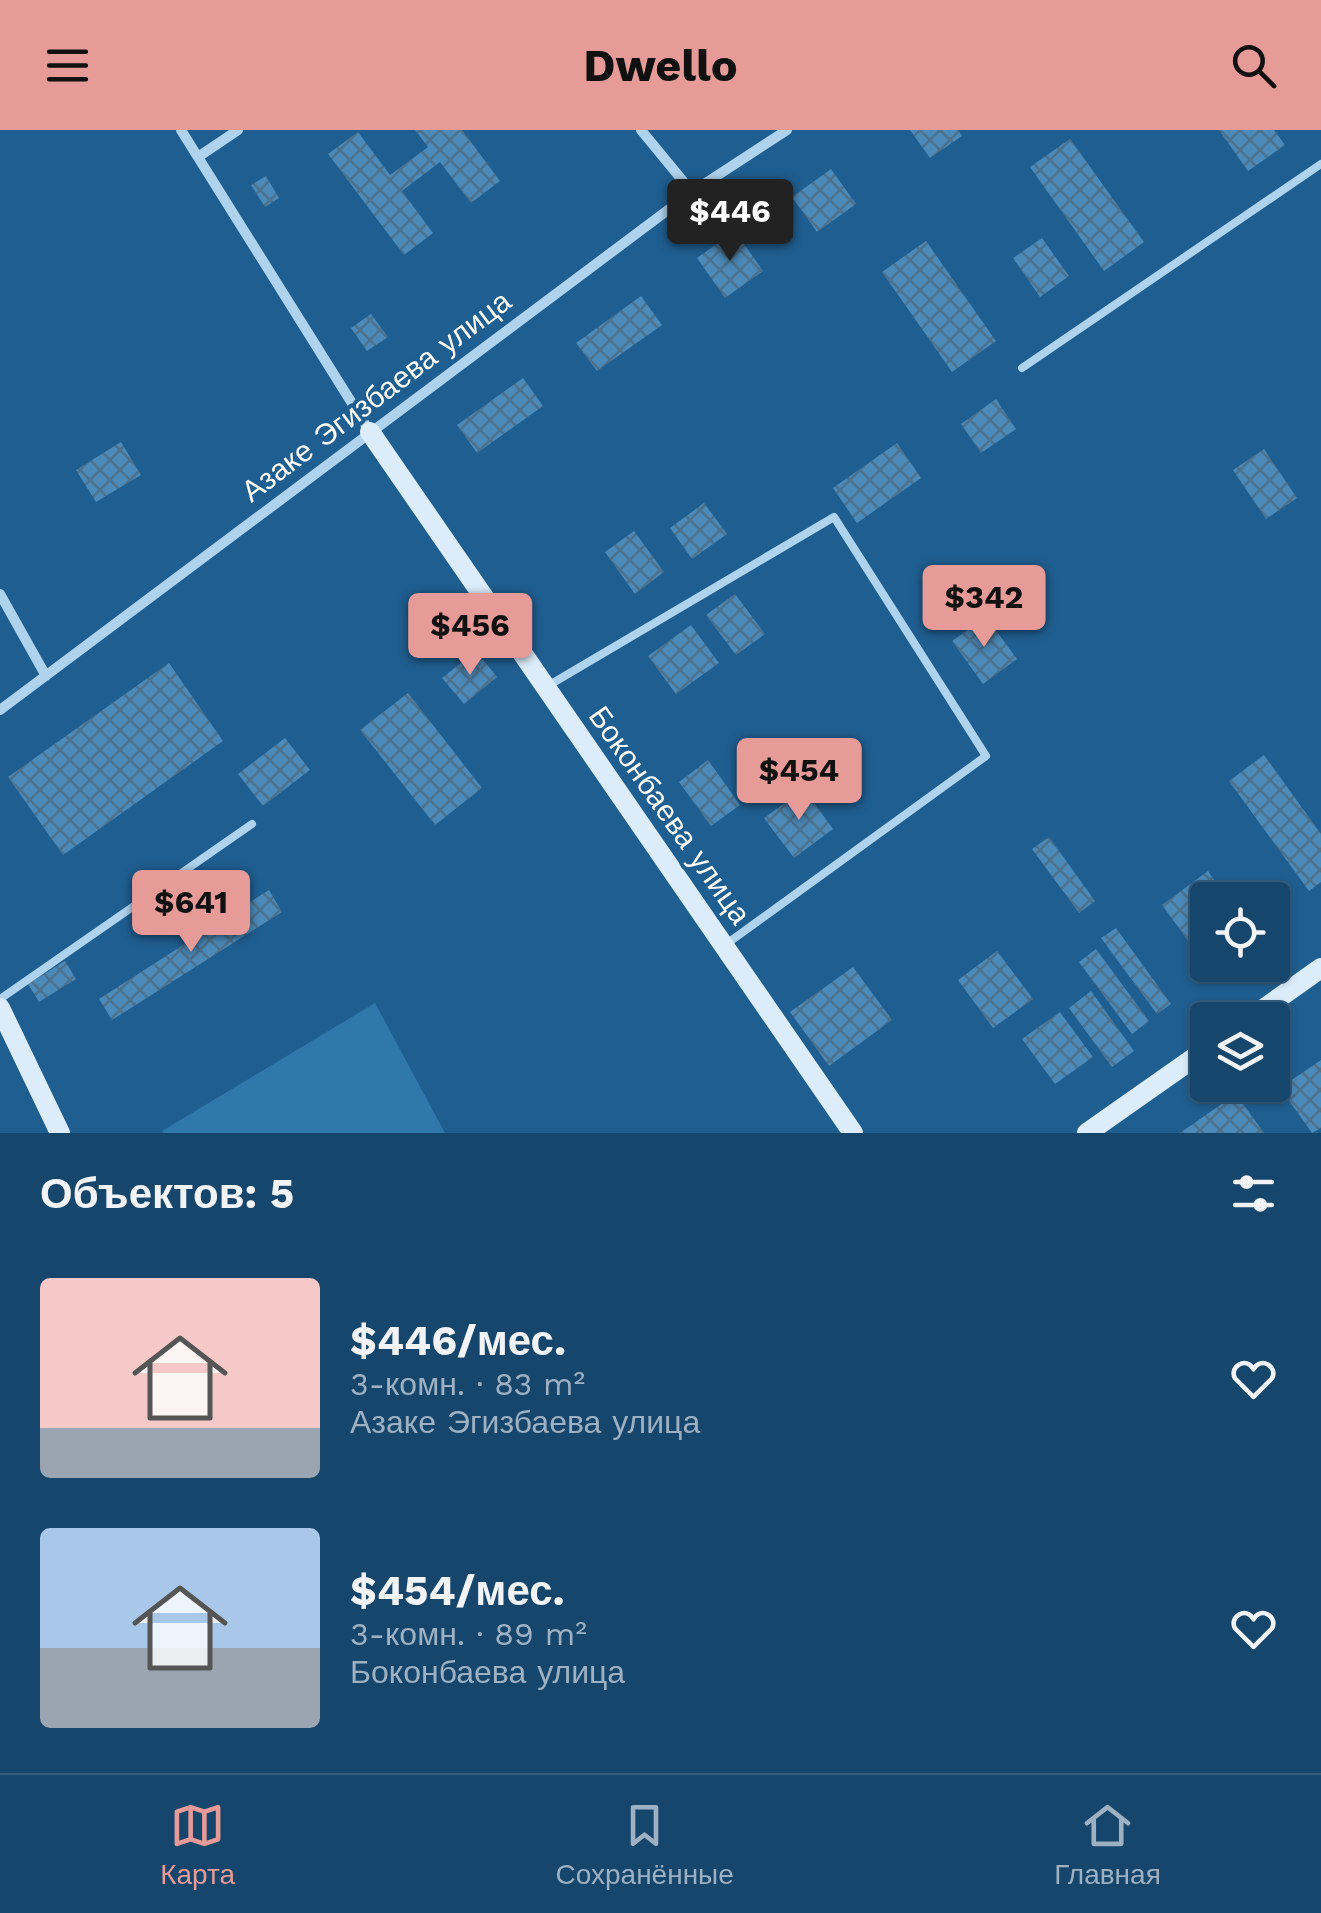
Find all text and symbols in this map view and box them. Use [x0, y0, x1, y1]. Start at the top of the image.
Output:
icon: menu [40, 38, 95, 93]
icon: search [1226, 38, 1281, 93]
text: Dwello [583, 39, 738, 92]
pin: $446 [671, 179, 789, 264]
text: $446 [689, 192, 771, 230]
street label: Азаке Эгизбаева улица [234, 283, 518, 509]
pin: $342 [925, 565, 1043, 650]
text: $342 [945, 578, 1023, 616]
pin: $456 [411, 593, 529, 678]
text: $456 [430, 606, 510, 644]
street label: Боконбаева улица [582, 699, 758, 931]
pin: $454 [740, 738, 858, 823]
text: $454 [759, 751, 839, 789]
pin: $641 [132, 870, 250, 955]
map controls [1190, 882, 1290, 1102]
button: locate [1190, 882, 1290, 982]
text: $641 [154, 883, 228, 921]
button: layers [1190, 1002, 1290, 1102]
icon: filters [1226, 1166, 1281, 1221]
text: Объектов: 5 [40, 1169, 294, 1218]
text: $446/мес. [350, 1316, 566, 1365]
icon: home [120, 1318, 240, 1438]
icon: heart [1226, 1351, 1281, 1406]
text: 3-комн. · 83 m² [350, 1365, 585, 1403]
text: Азаке Эгизбаева улица [350, 1403, 700, 1441]
text: $454/мес. [350, 1566, 565, 1615]
icon: home [120, 1568, 240, 1688]
icon: heart [1226, 1601, 1281, 1656]
text: 3-комн. · 89 m² [350, 1615, 587, 1653]
text: Боконбаева улица [350, 1653, 625, 1691]
tab: Карта [160, 1798, 235, 1891]
tab: Сохранённые [556, 1798, 734, 1891]
tab: Главная [1054, 1798, 1161, 1891]

